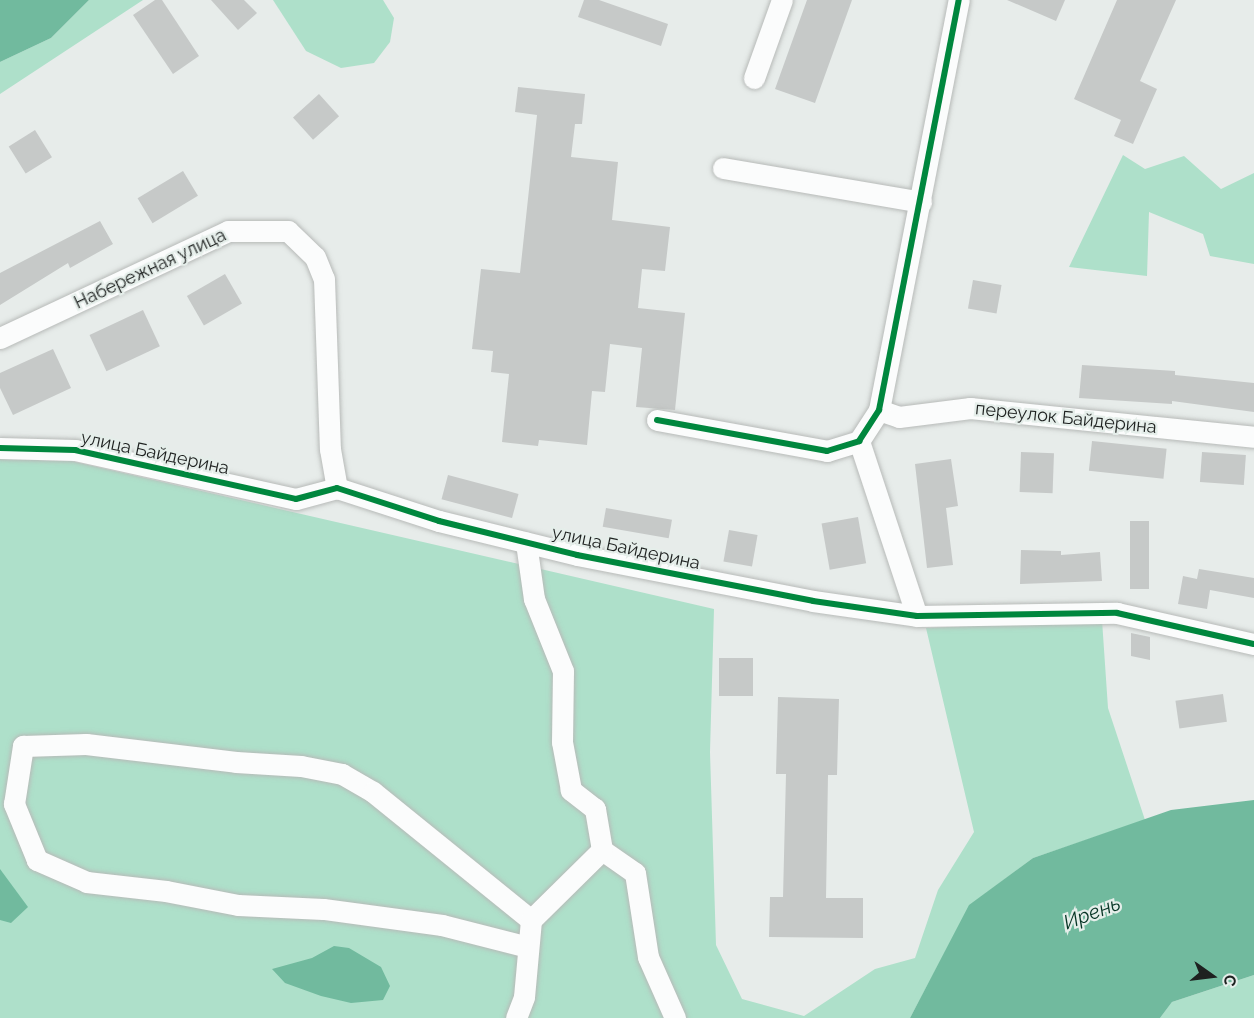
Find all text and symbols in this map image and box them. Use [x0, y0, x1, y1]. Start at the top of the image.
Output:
street label: Набережная улица [70, 224, 230, 314]
street label: переулок Байдерина [974, 398, 1158, 438]
street label: улица Байдерина [79, 427, 231, 479]
street label: улица Байдерина [550, 522, 702, 574]
water label: Ирень [1060, 891, 1124, 935]
north arrow [1182, 946, 1242, 1006]
text: С [1219, 973, 1240, 988]

